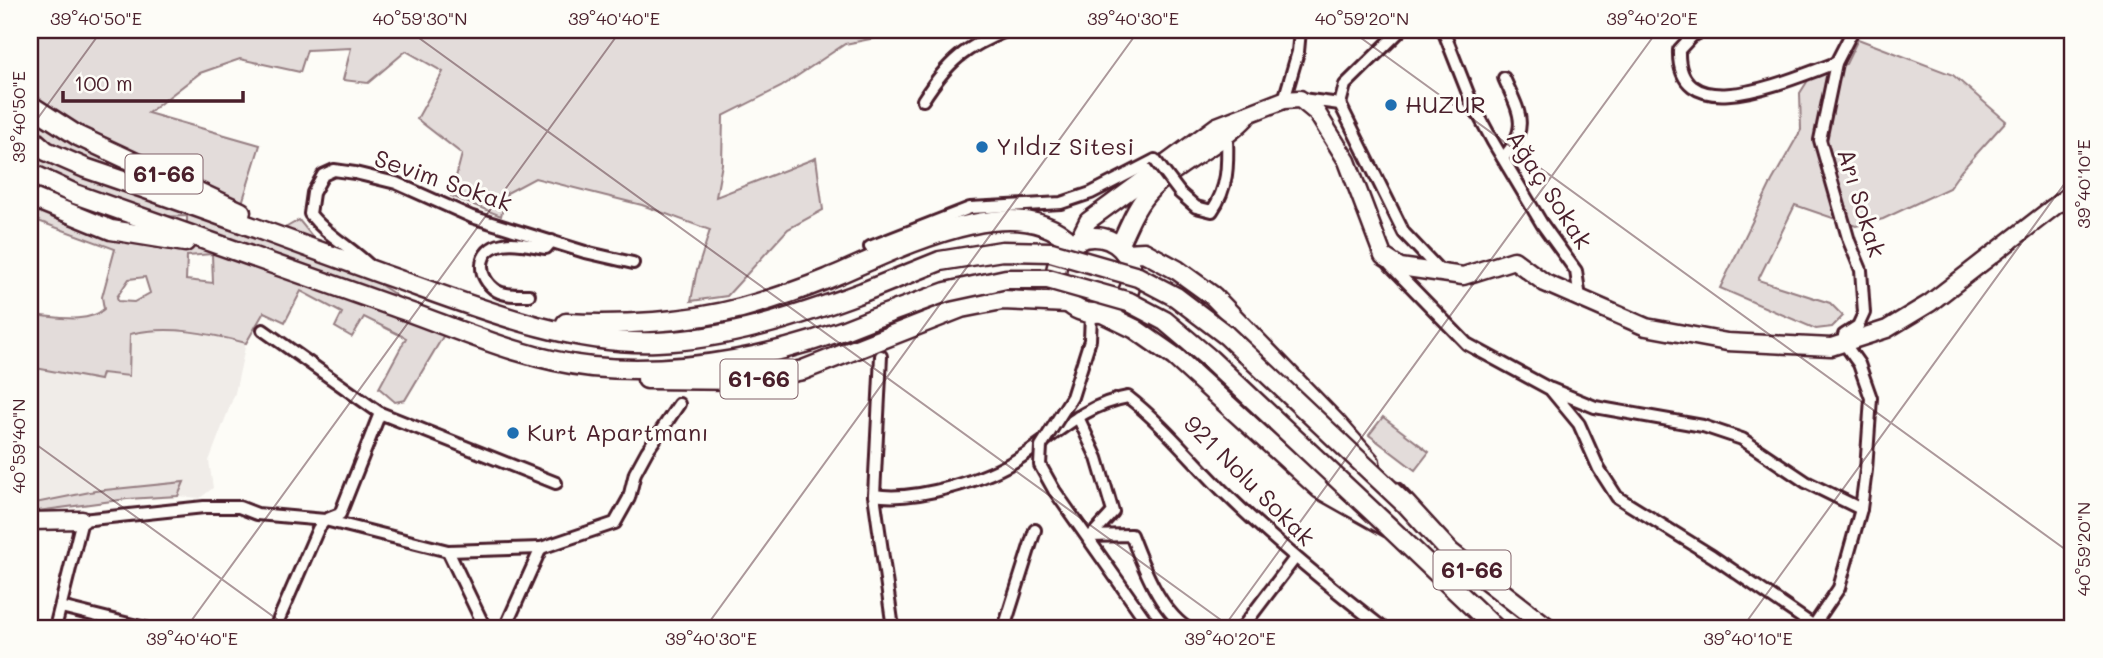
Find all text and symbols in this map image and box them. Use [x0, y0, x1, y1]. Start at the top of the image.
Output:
text: 39°40'50"E [50, 6, 142, 30]
text: 40°59'30"N [372, 6, 468, 30]
text: 39°40'40"E [568, 6, 660, 30]
text: 39°40'30"E [1087, 6, 1179, 30]
text: 40°59'20"N [1315, 6, 1409, 30]
text: 39°40'20"E [1606, 6, 1698, 30]
scale bar [63, 60, 243, 104]
text: 100 m [74, 69, 133, 96]
text: 39°40'50"E [6, 71, 30, 163]
place label: HUZUR [1405, 88, 1486, 119]
marker: HUZUR [1383, 97, 1399, 113]
street label: Ağaç Sokak [1500, 124, 1600, 254]
place label: Yıldız Sitesi [996, 130, 1134, 161]
marker: Yıldız Sitesi [974, 139, 990, 155]
text: 39°40'10"E [2071, 139, 2095, 229]
street label: Sevim Sokak [371, 142, 516, 218]
street label: Arı Sokak [1831, 144, 1894, 261]
road number: 61-66 [125, 154, 202, 194]
road number: 61-66 [720, 360, 798, 398]
text: 40°59'40"N [6, 398, 30, 494]
street label: 921 Nolu Sokak [1178, 408, 1322, 552]
place label: Kurt Apartmanı [527, 416, 709, 447]
marker: Kurt Apartmanı [505, 425, 521, 441]
text: 40°59'20"N [2071, 502, 2095, 596]
road number: 61-66 [1434, 550, 1510, 590]
text: 39°40'40"E [146, 626, 238, 650]
text: 39°40'30"E [665, 626, 757, 650]
text: 39°40'20"E [1184, 626, 1276, 650]
text: 39°40'10"E [1703, 626, 1793, 650]

